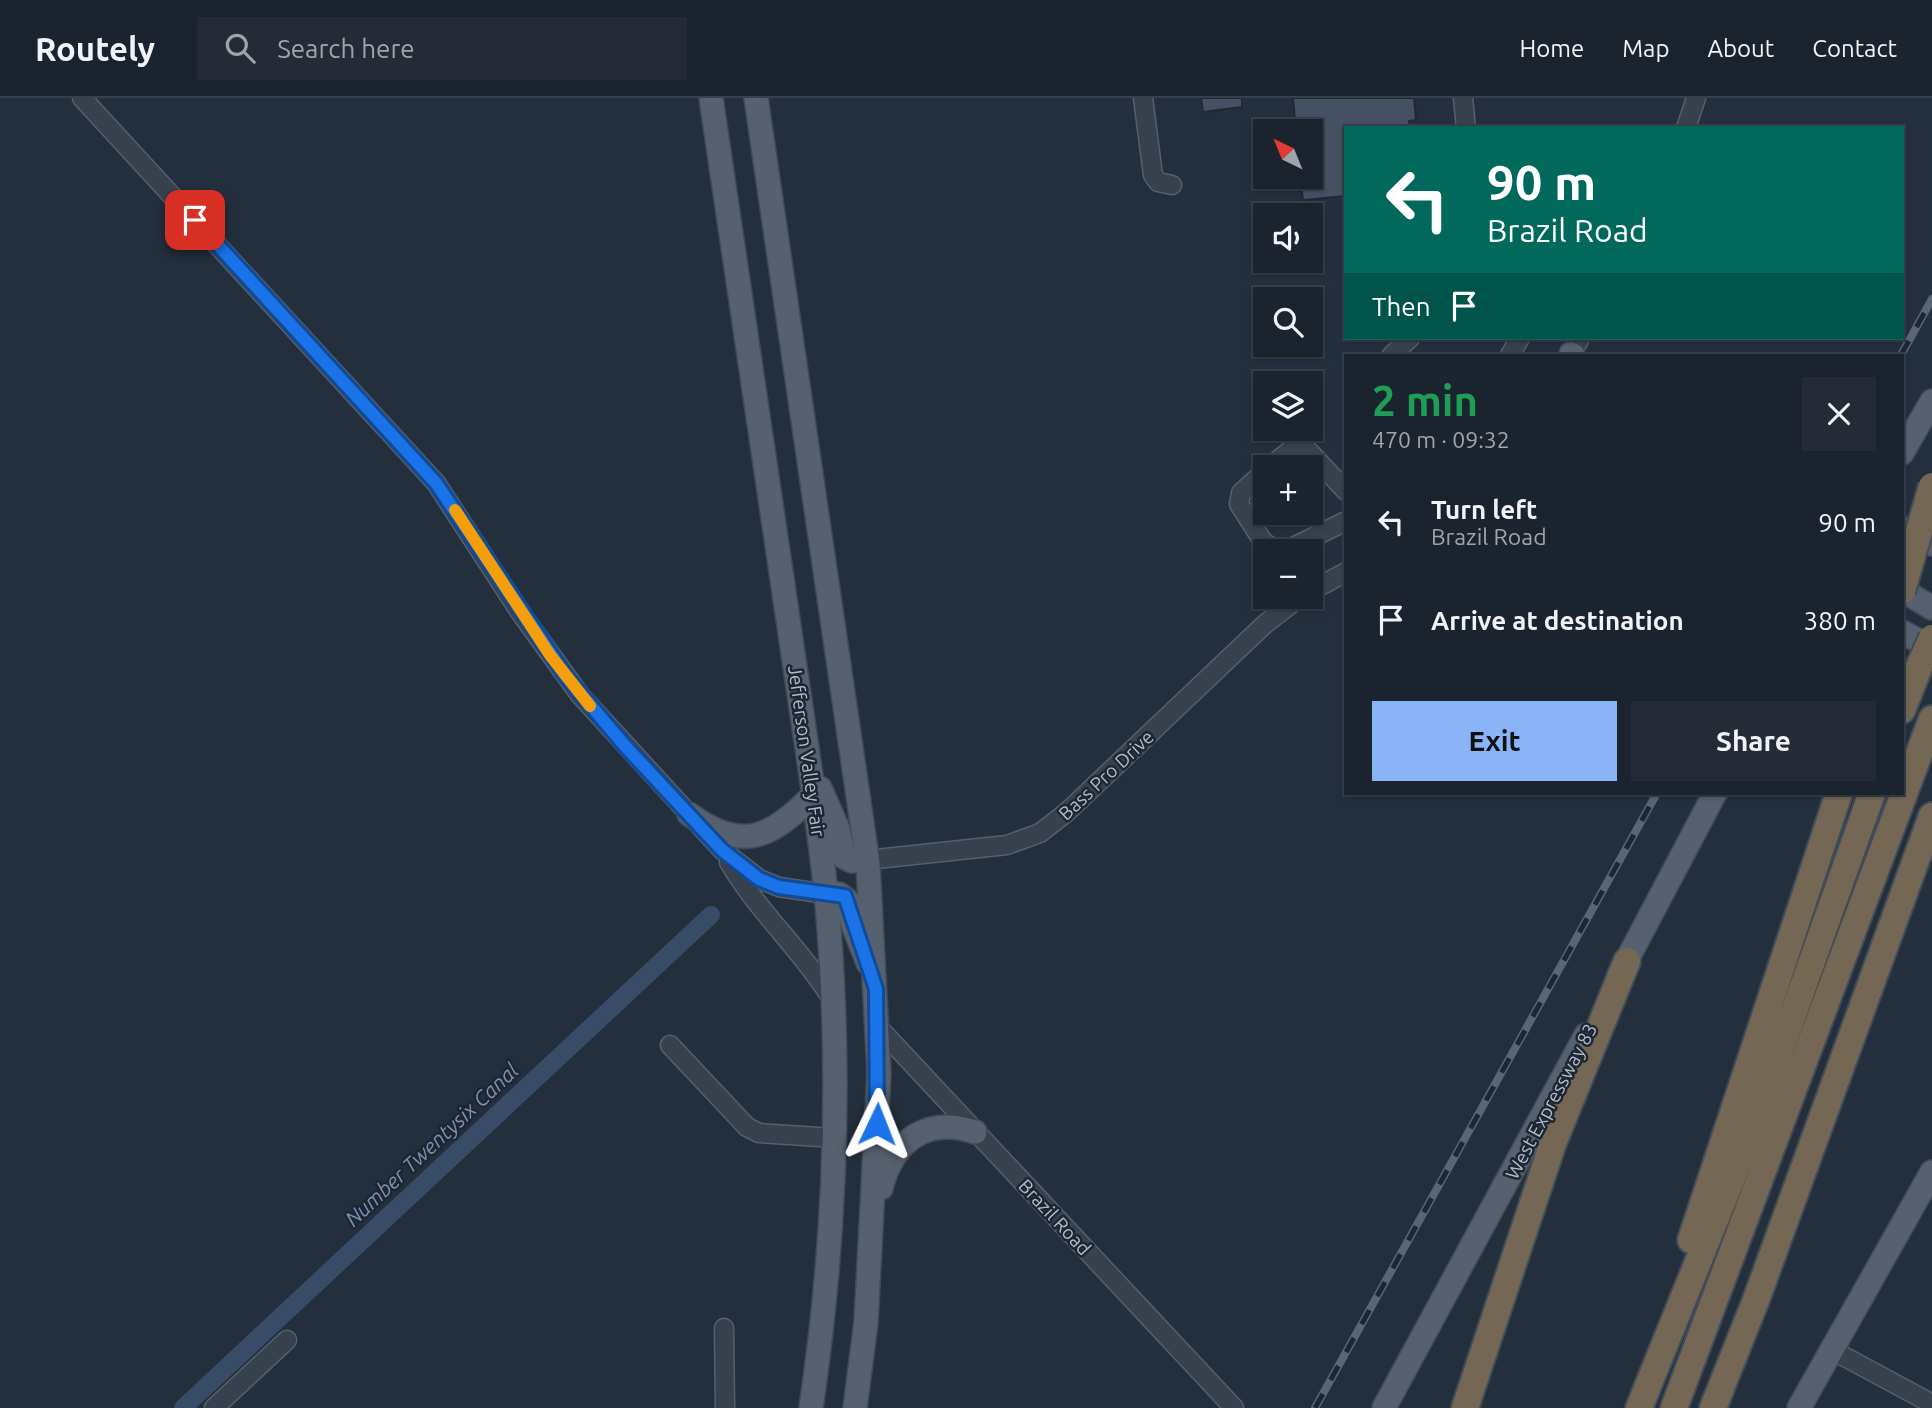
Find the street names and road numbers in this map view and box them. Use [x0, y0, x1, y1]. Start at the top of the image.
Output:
street label: Jefferson Valley Fair [784, 664, 830, 838]
street label: Bass Pro Drive [1054, 725, 1158, 825]
street label: West Expressway 83 [1501, 1019, 1601, 1183]
street label: Brazil Road [1014, 1175, 1096, 1259]

